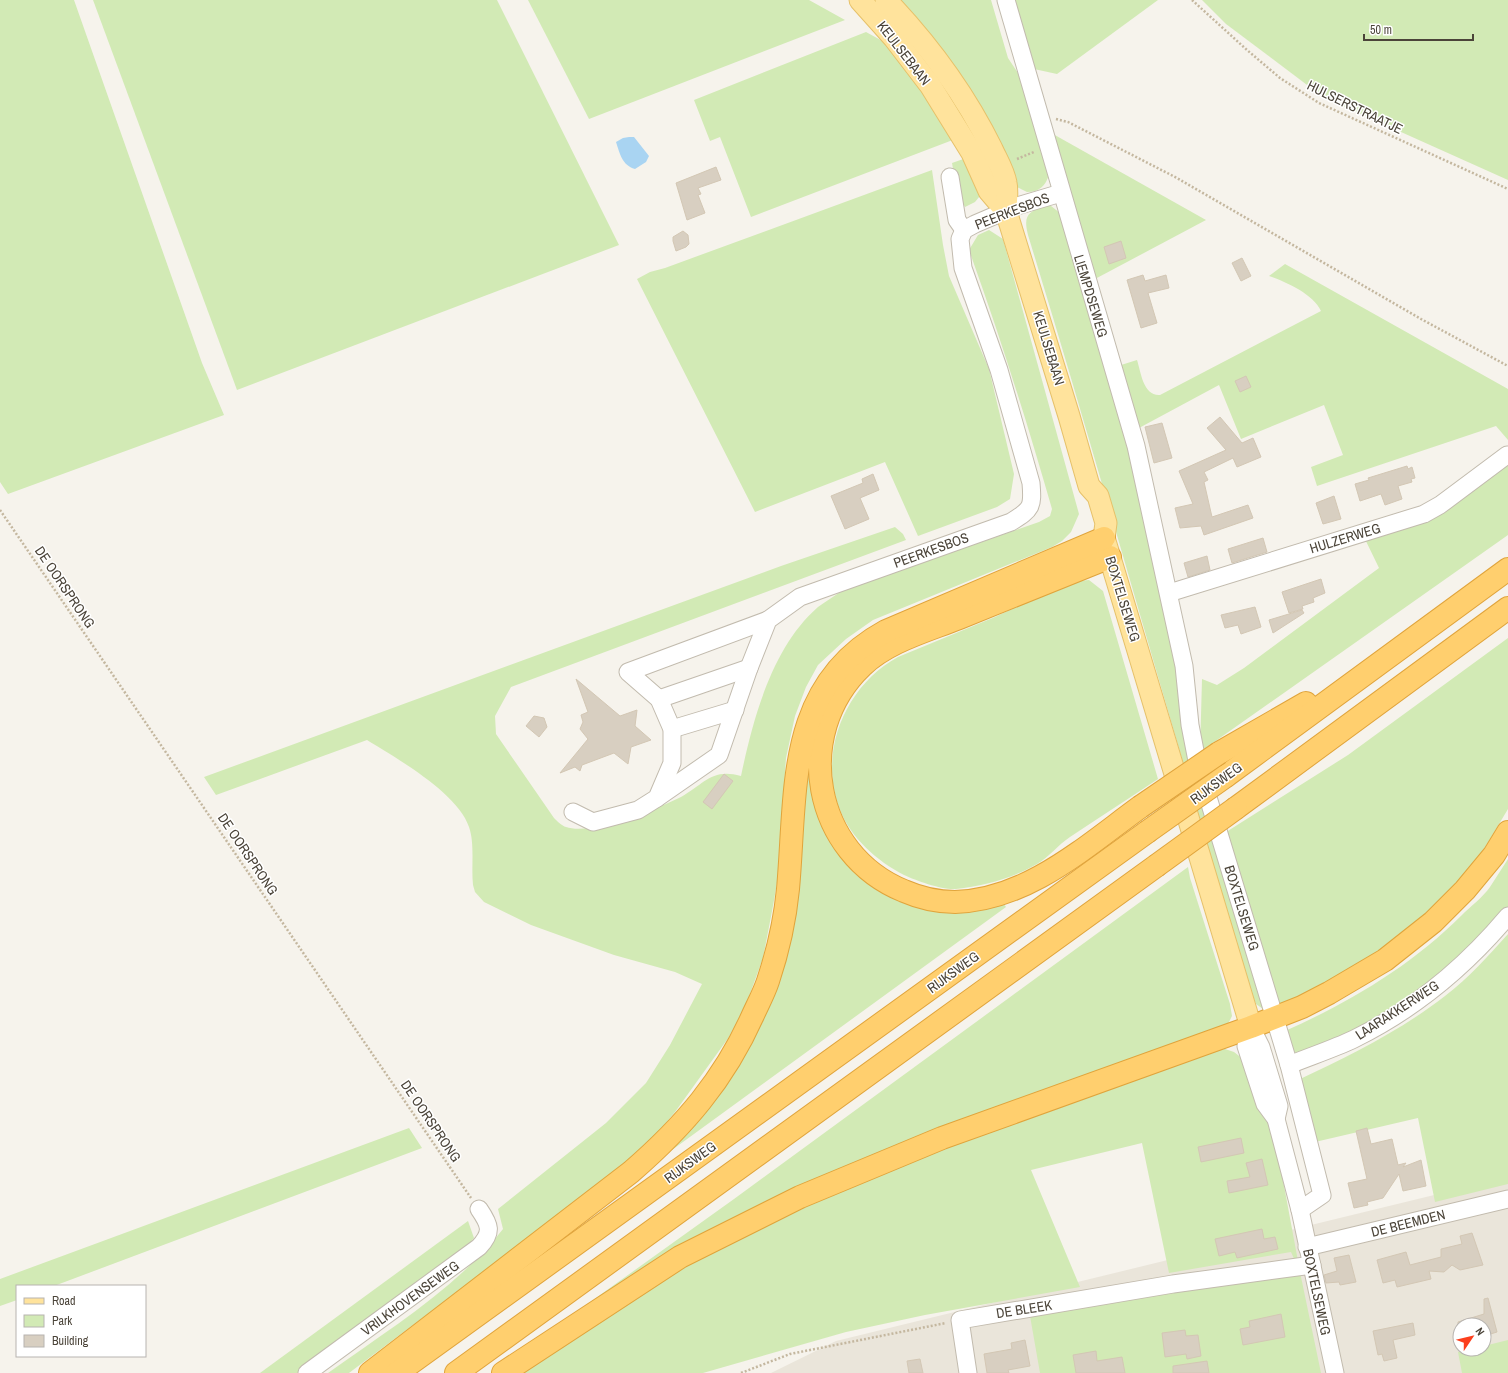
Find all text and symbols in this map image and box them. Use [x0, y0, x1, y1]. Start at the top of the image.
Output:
scale bar [1364, 16, 1473, 42]
street label: KEULSEBAAN [873, 17, 935, 89]
text: 50 m [1370, 22, 1392, 38]
street label: HULSERSTRAATJE [1304, 76, 1406, 138]
street label: PEERKESBOS [972, 188, 1052, 233]
street label: LIEMPDSEWEG [1070, 252, 1112, 340]
street label: KEULSEBAAN [1029, 309, 1069, 387]
street label: HULZERWEG [1307, 519, 1383, 557]
street label: PEERKESBOS [891, 528, 971, 572]
street label: DE OORSPRONG [31, 543, 99, 631]
street label: BOXTELSEWEG [1102, 554, 1144, 644]
street label: RIJKSWEG [1186, 758, 1246, 808]
street label: DE OORSPRONG [214, 810, 282, 898]
street label: BOXTELSEWEG [1221, 863, 1263, 953]
street label: RIJKSWEG [923, 947, 983, 997]
street label: LAARAKKERWEG [1352, 976, 1442, 1044]
street label: DE OORSPRONG [397, 1077, 465, 1165]
street label: RIJKSWEG [660, 1137, 720, 1187]
street label: DE BEEMDEN [1369, 1205, 1447, 1241]
street label: BOXTELSEWEG [1299, 1247, 1335, 1337]
street label: VRILKHOVENSEWEG [357, 1256, 463, 1340]
legend [16, 1285, 146, 1357]
text: Road [52, 1293, 76, 1309]
street label: DE BLEEK [995, 1296, 1053, 1322]
text: Park [52, 1313, 72, 1329]
north arrow [1452, 1317, 1492, 1357]
text: N [1473, 1325, 1488, 1338]
text: Building [52, 1333, 89, 1349]

